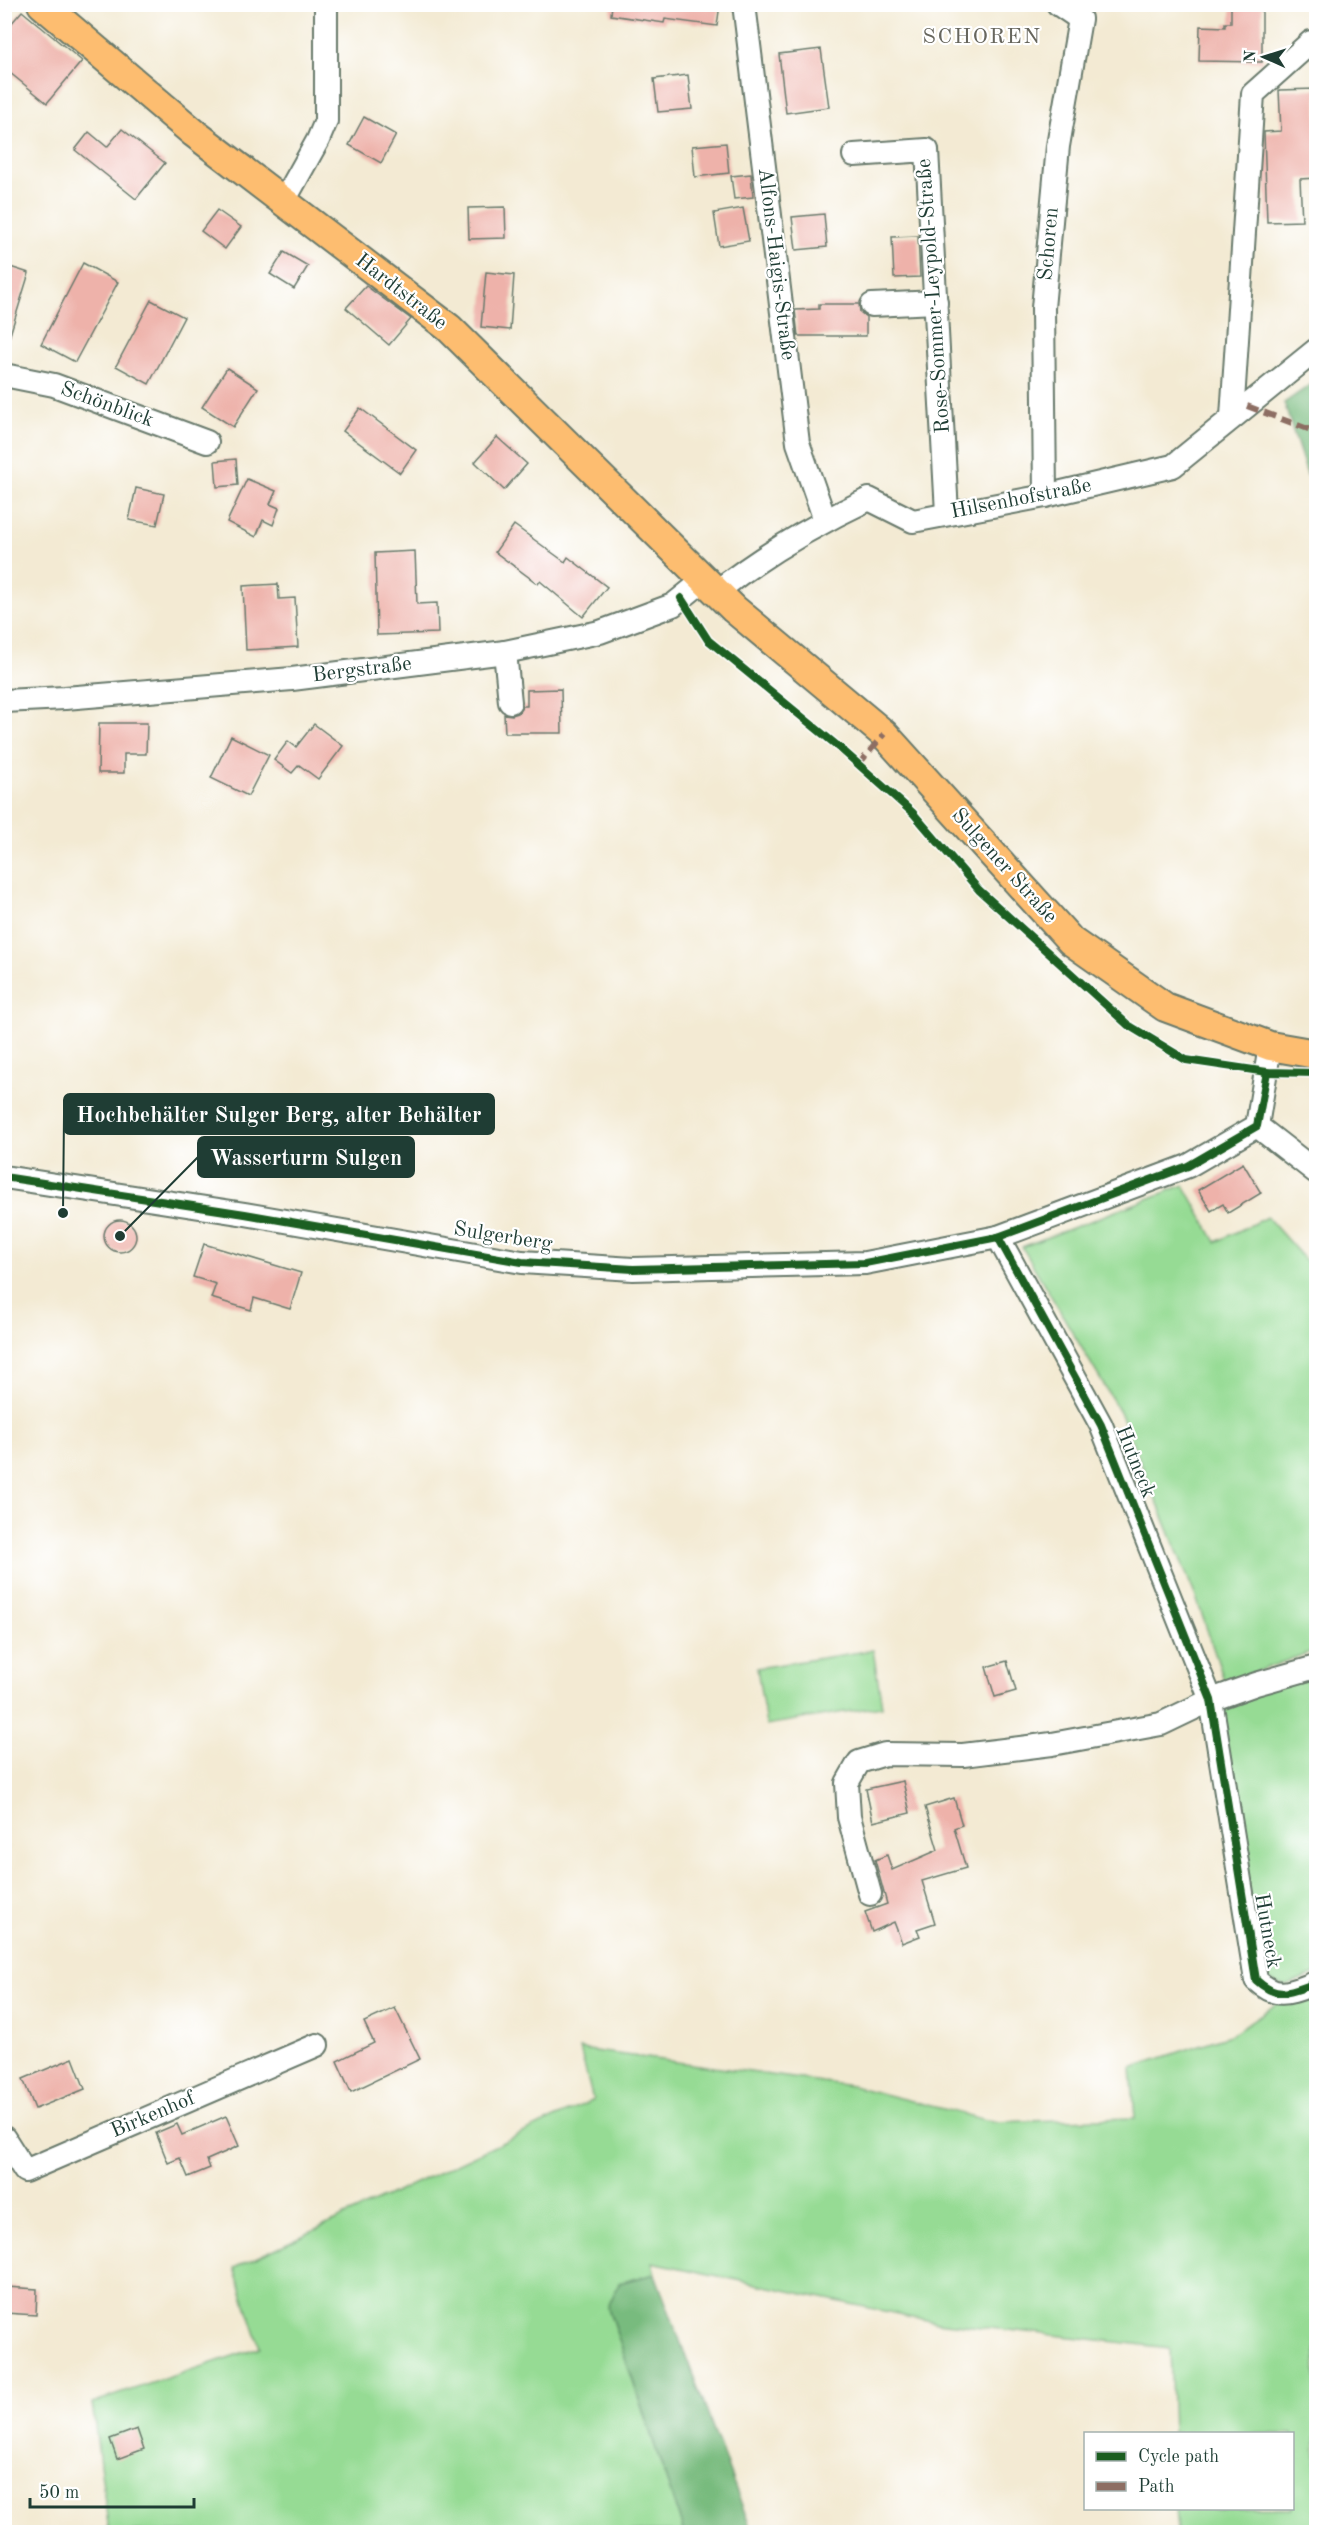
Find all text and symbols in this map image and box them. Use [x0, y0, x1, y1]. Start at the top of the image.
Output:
district label: SCHOREN [922, 26, 1042, 48]
north arrow [1234, 27, 1294, 87]
text: N [1243, 49, 1259, 63]
street label: Rose-Sommer-Leypold-Straße [914, 158, 954, 434]
street label: Alfons-Haigis-Straße [754, 167, 798, 361]
street label: Schoren [1035, 206, 1063, 282]
street label: Hardtstraße [351, 250, 451, 334]
street label: Schönblick [58, 378, 156, 432]
street label: Hilsenhofstraße [949, 475, 1093, 523]
street label: Bergstraße [311, 653, 413, 687]
street label: Sulgener Straße [947, 805, 1061, 927]
callout: Hochbehälter Sulger Berg, alter Behälter [64, 1094, 494, 1134]
text: Hochbehälter Sulger Berg, alter Behälter [76, 1105, 482, 1127]
callout: Wasserturm Sulgen [198, 1137, 414, 1177]
text: Wasserturm Sulgen [210, 1148, 402, 1170]
street label: Sulgerberg [452, 1219, 555, 1255]
street label: Hutneck [1111, 1423, 1159, 1501]
street label: Hutneck [1250, 1892, 1284, 1970]
street label: Birkenhof [108, 2087, 199, 2142]
legend [1084, 2432, 1294, 2510]
text: Cycle path [1138, 2448, 1219, 2466]
scale bar [30, 2471, 194, 2509]
text: Path [1138, 2478, 1175, 2496]
text: 50 m [39, 2484, 79, 2502]

